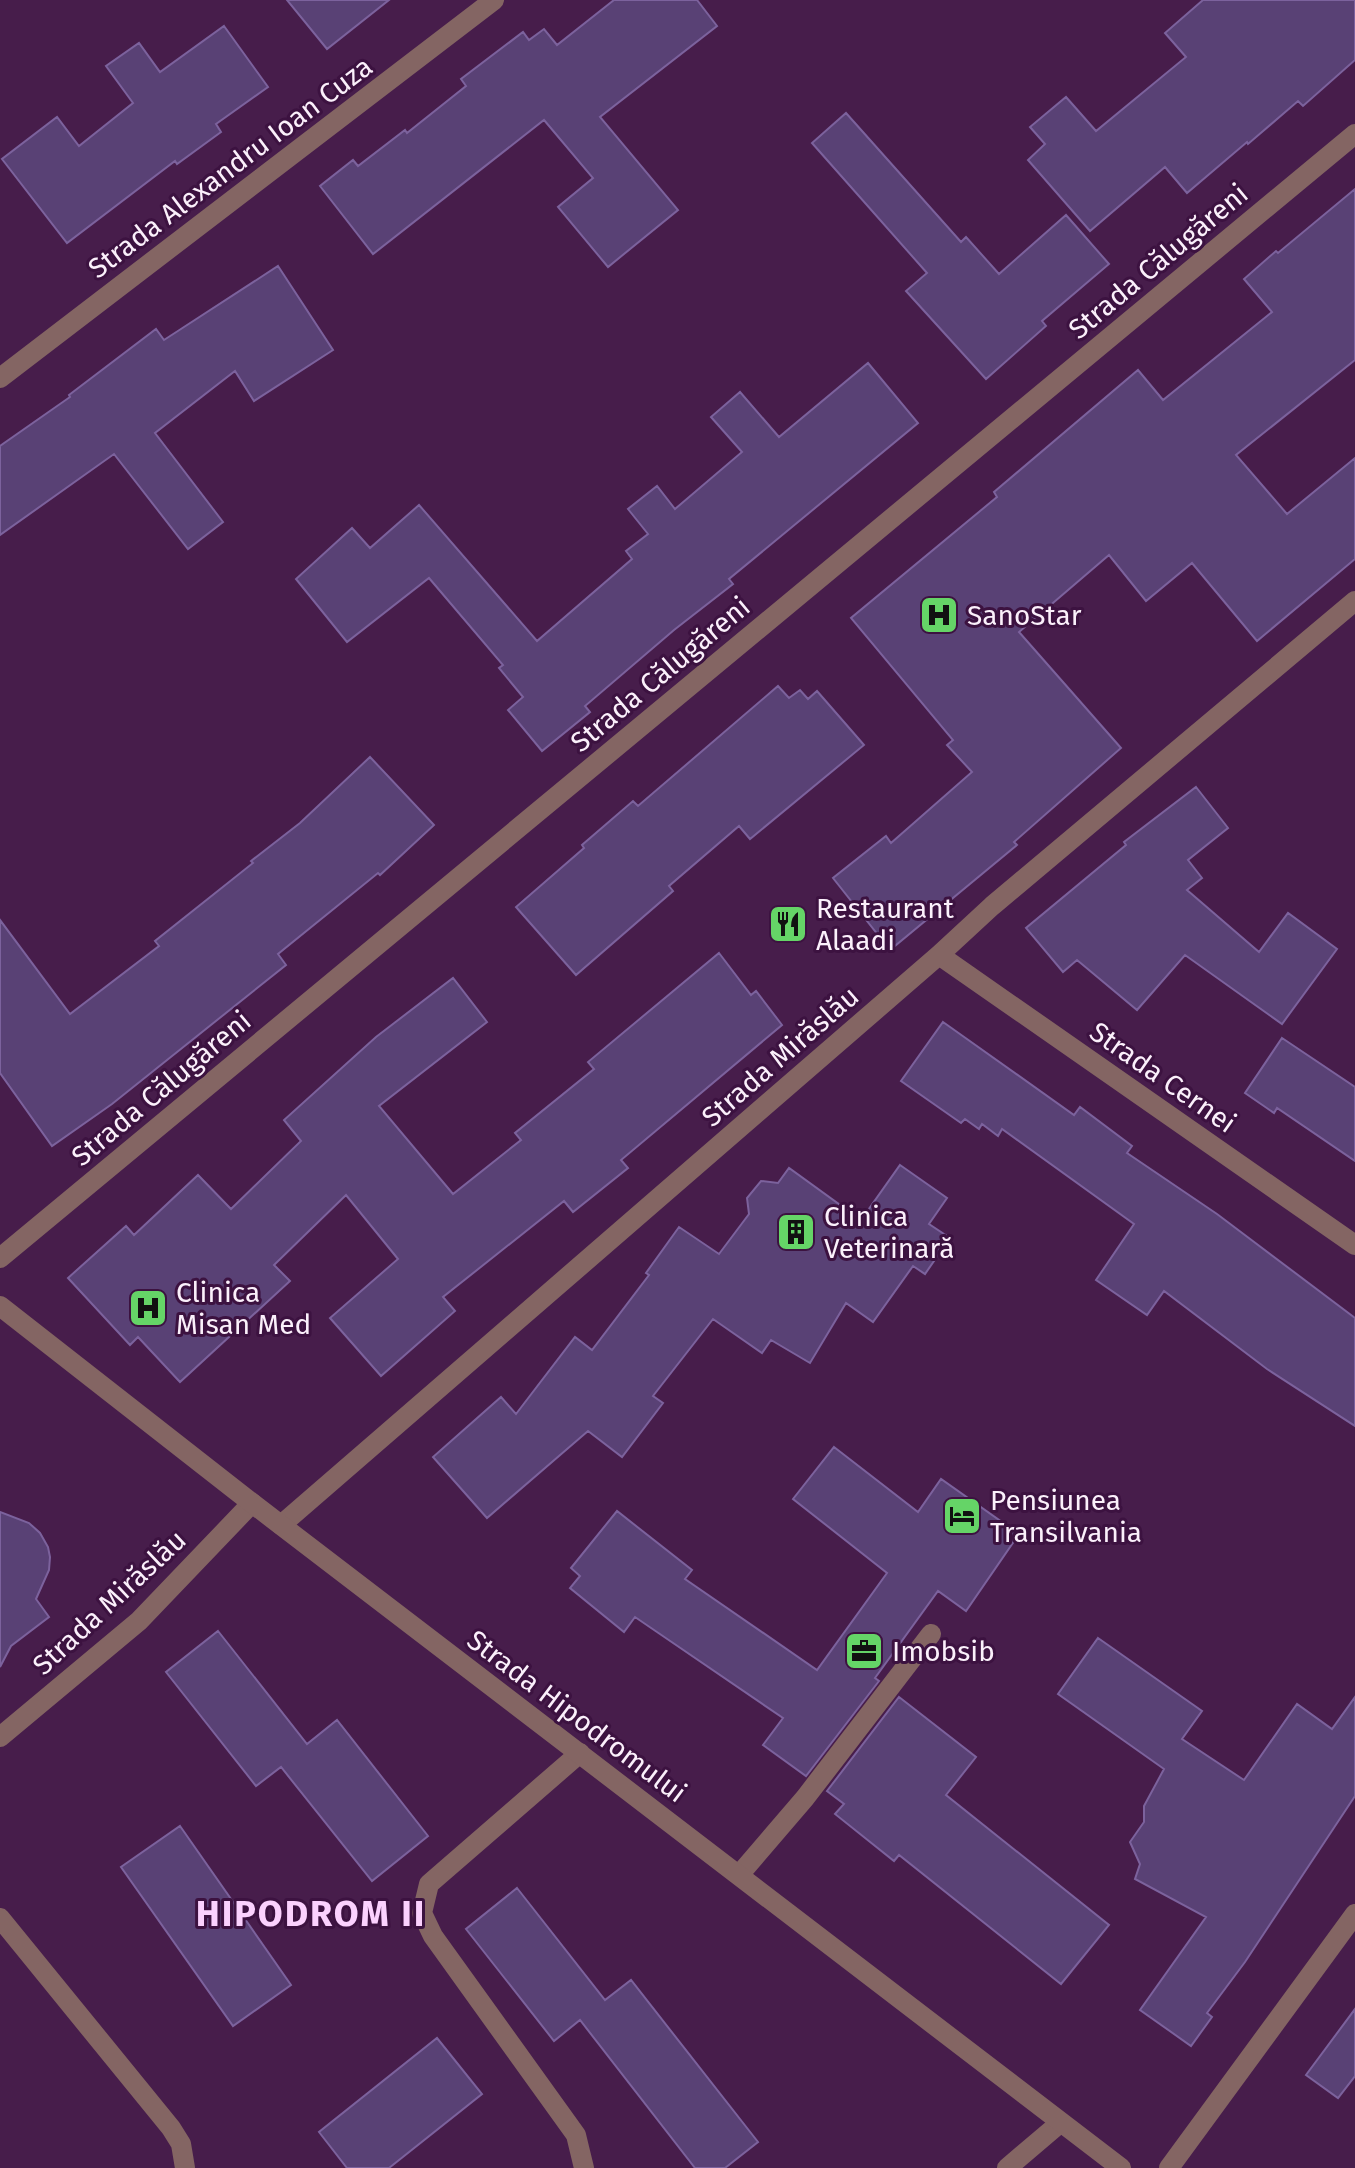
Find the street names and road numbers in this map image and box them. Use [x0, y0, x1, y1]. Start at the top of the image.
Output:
street label: Strada Alexandru Ioan Cuza [82, 50, 379, 285]
street label: Strada Călugăreni [1062, 177, 1255, 346]
street label: Strada Călugăreni [564, 590, 757, 759]
street label: Strada Mirăslău [695, 979, 865, 1133]
street label: Strada Călugăreni [65, 1004, 258, 1173]
street label: Strada Cernei [1083, 1015, 1242, 1140]
street label: Strada Mirăslău [26, 1523, 193, 1682]
street label: Strada Hipodromului [461, 1623, 693, 1809]

